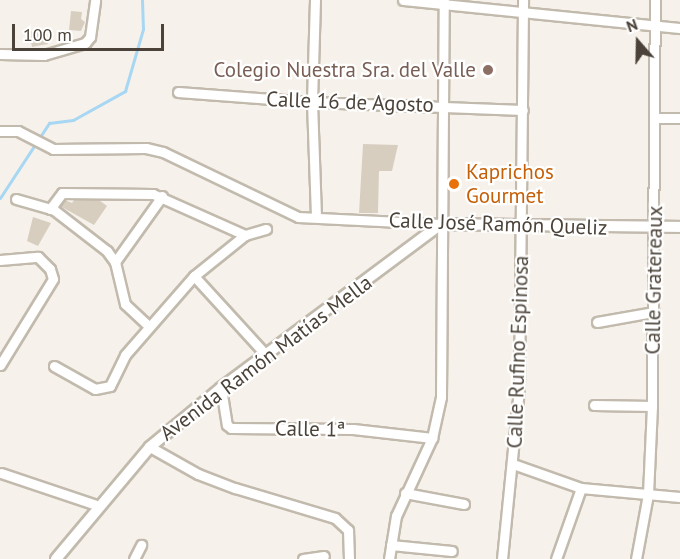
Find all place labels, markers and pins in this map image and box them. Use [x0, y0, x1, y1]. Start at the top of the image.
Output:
place label: Colegio Nuestra Sra. del Valle [211, 57, 476, 83]
marker: Colegio Nuestra Sra. del Valle [481, 63, 495, 77]
place label: Kaprichos Gourmet [466, 159, 554, 209]
marker: Kaprichos Gourmet [447, 177, 461, 191]

